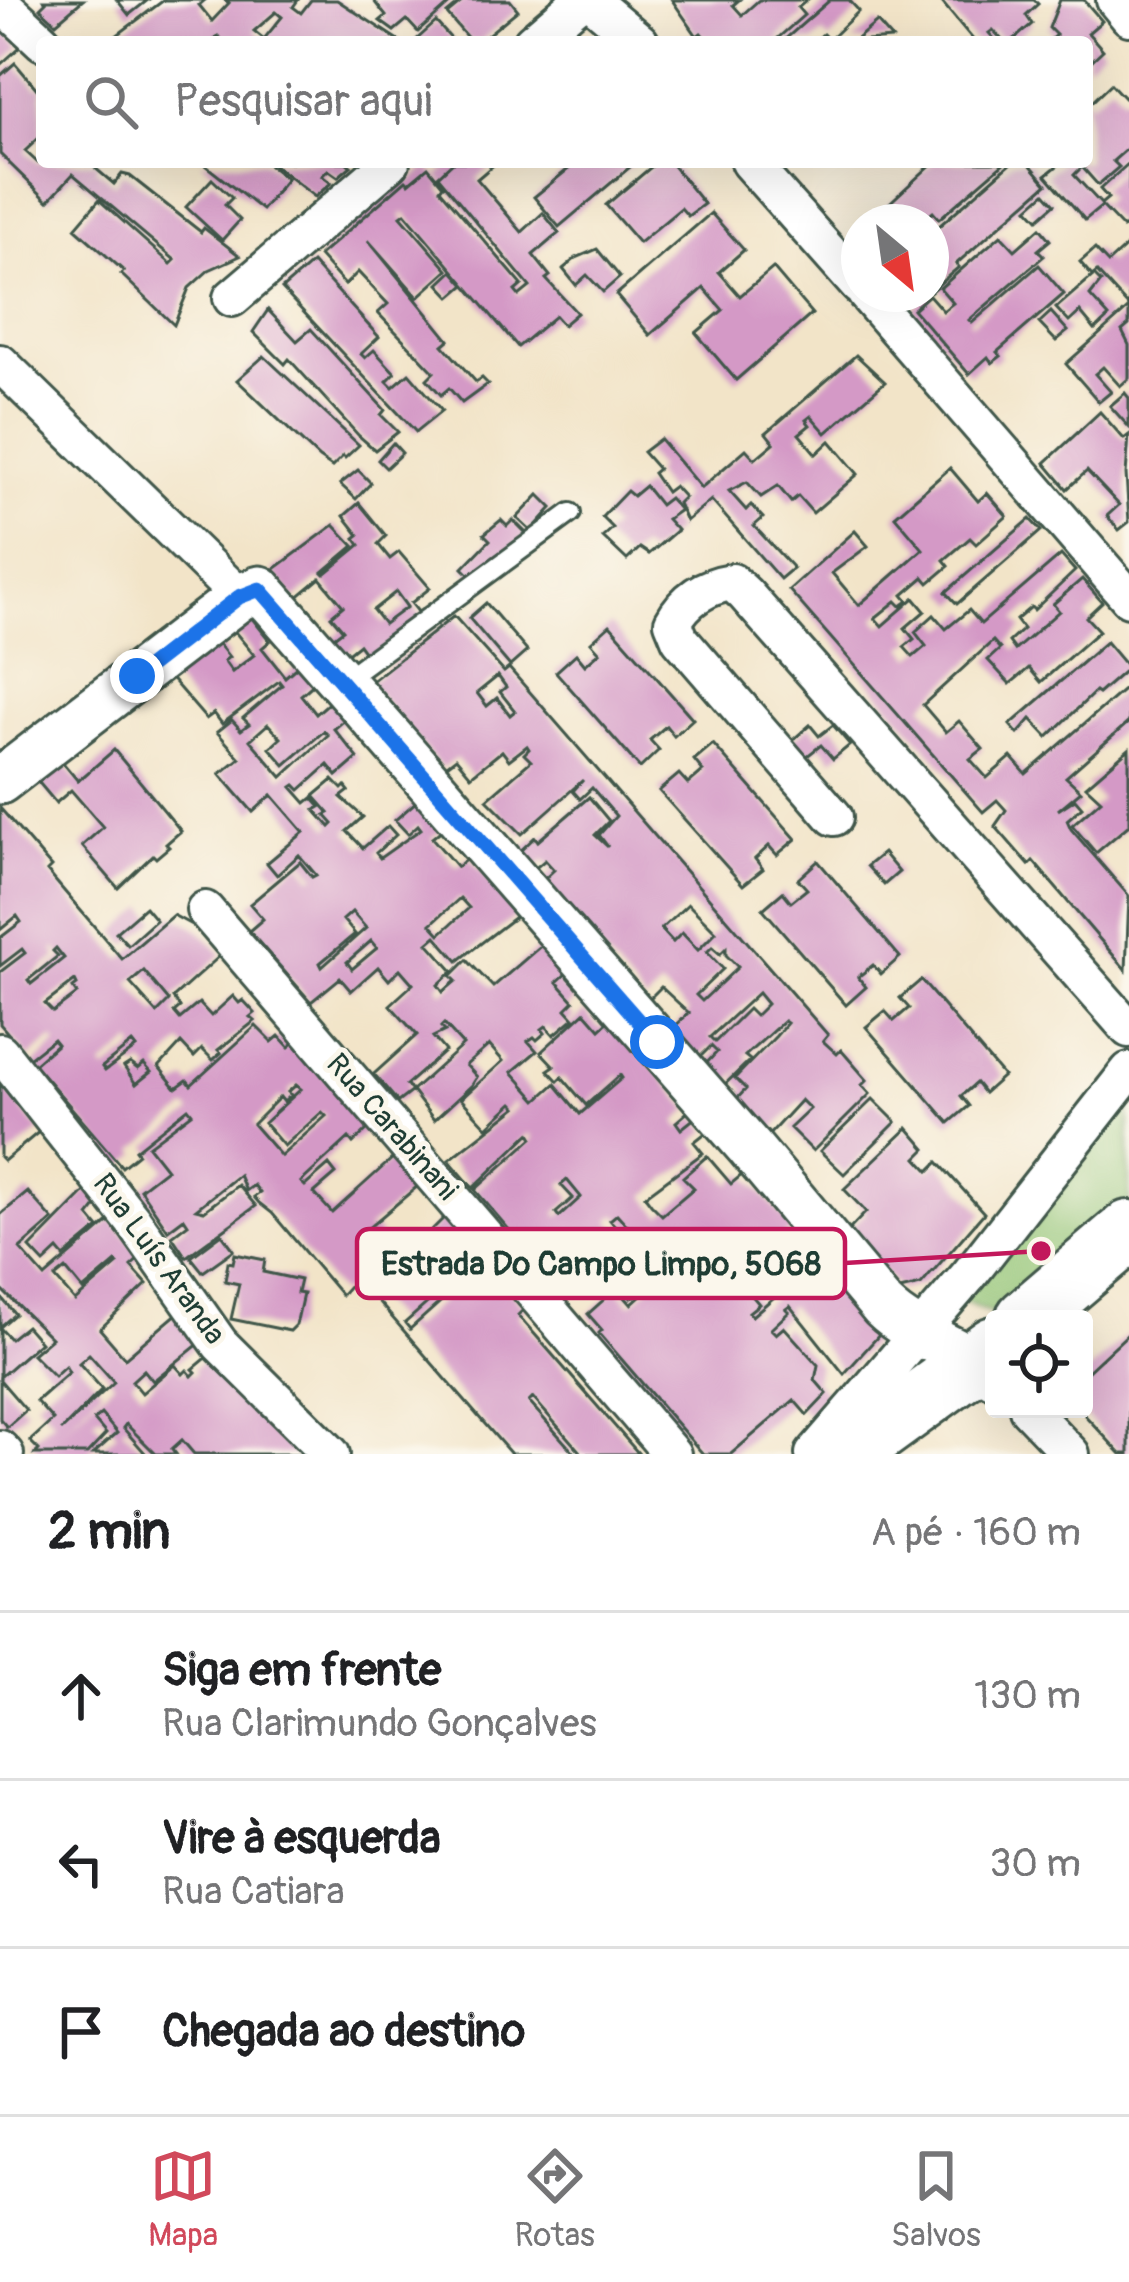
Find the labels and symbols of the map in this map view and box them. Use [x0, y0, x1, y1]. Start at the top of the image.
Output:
north arrow [841, 204, 949, 312]
route end [110, 649, 164, 703]
route start [630, 1015, 684, 1069]
street label: Rua Carabinani [318, 1046, 466, 1208]
street label: Rua Luís Aranda [85, 1166, 233, 1352]
callout: Estrada Do Campo Limpo, 5068 [357, 1229, 845, 1298]
text: Estrada Do Campo Limpo, 5068 [381, 1244, 821, 1285]

